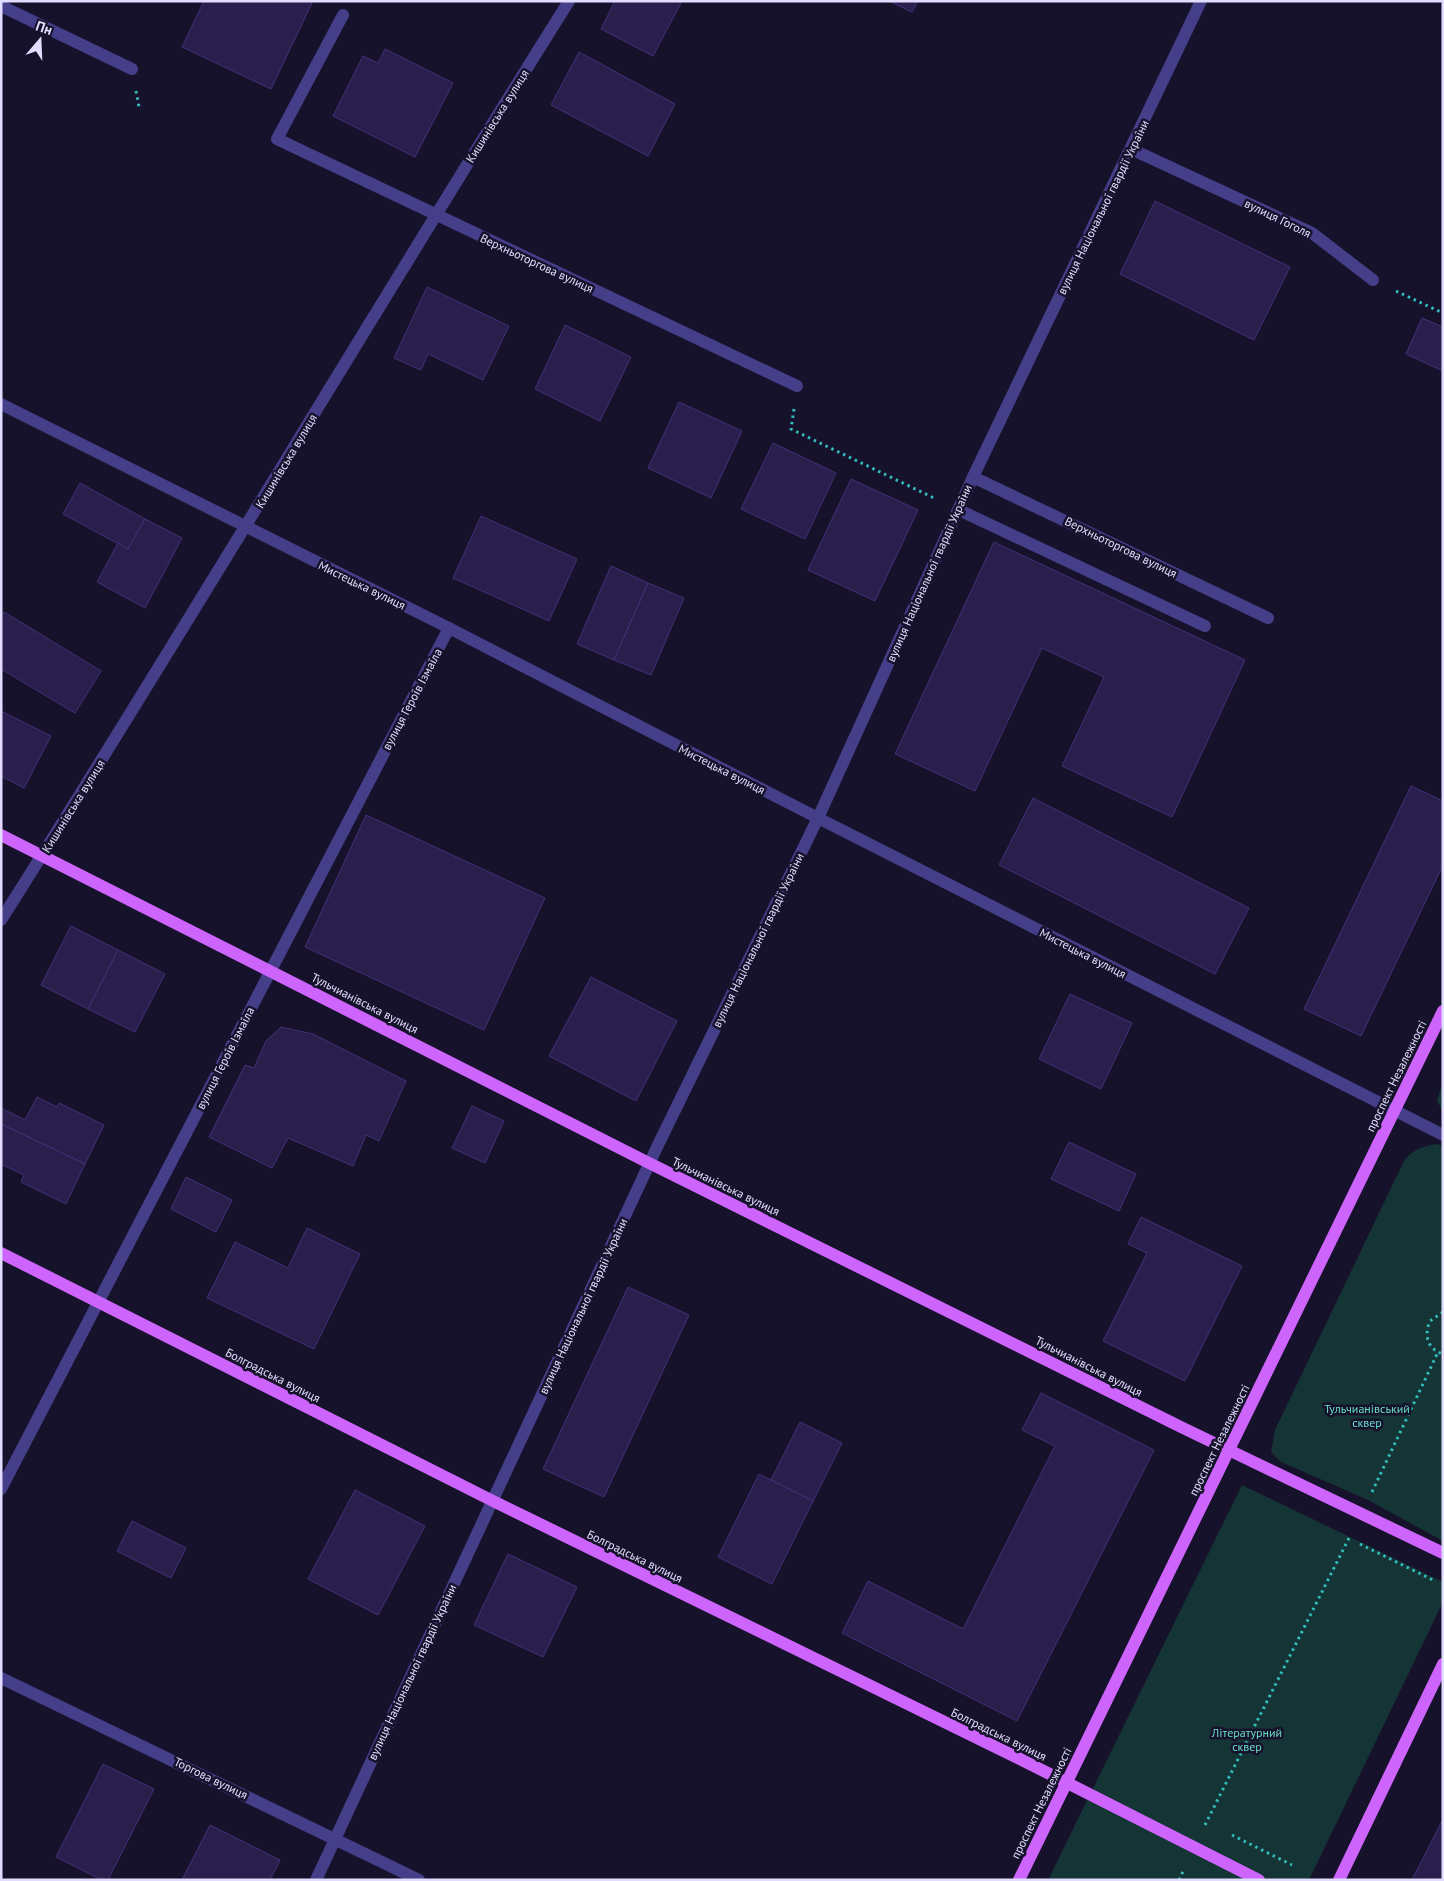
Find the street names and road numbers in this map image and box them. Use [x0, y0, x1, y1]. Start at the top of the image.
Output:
street label: Кишинівська вулиця [462, 67, 532, 165]
street label: вулиця Національної гвардії України [1054, 117, 1152, 297]
street label: вулиця Гоголя [1242, 195, 1314, 241]
street label: Верхньоторгова вулиця [478, 230, 596, 296]
street label: Кишинівська вулиця [252, 411, 320, 511]
street label: вулиця Національної гвардії України [883, 482, 975, 664]
street label: Верхньоторгова вулиця [1062, 513, 1180, 581]
street label: Мистецька вулиця [316, 557, 408, 613]
street label: вулиця Героїв Ізмаїла [379, 646, 445, 752]
street label: Мистецька вулиця [676, 741, 768, 797]
street label: Кишинівська вулиця [38, 757, 108, 855]
street label: вулиця Національної гвардії України [709, 850, 807, 1030]
street label: Мистецька вулиця [1037, 925, 1129, 981]
street label: Тульчианівська вулиця [309, 970, 421, 1036]
street label: вулиця Героїв Ізмаїла [193, 1004, 257, 1112]
street label: проспект Незалежності [1362, 1018, 1430, 1134]
street label: Тульчианівська вулиця [670, 1153, 782, 1219]
street label: вулиця Національної гвардії України [536, 1216, 630, 1396]
street label: Тульчианівська вулиця [1033, 1333, 1145, 1399]
street label: Болградська вулиця [223, 1345, 323, 1405]
street label: проспект Незалежності [1185, 1382, 1253, 1498]
street label: Болградська вулиця [585, 1526, 685, 1586]
street label: вулиця Національної гвардії України [365, 1582, 459, 1762]
street label: Болградська вулиця [949, 1704, 1049, 1764]
street label: проспект Незалежності [1007, 1745, 1075, 1861]
street label: Торгова вулиця [172, 1754, 250, 1802]

